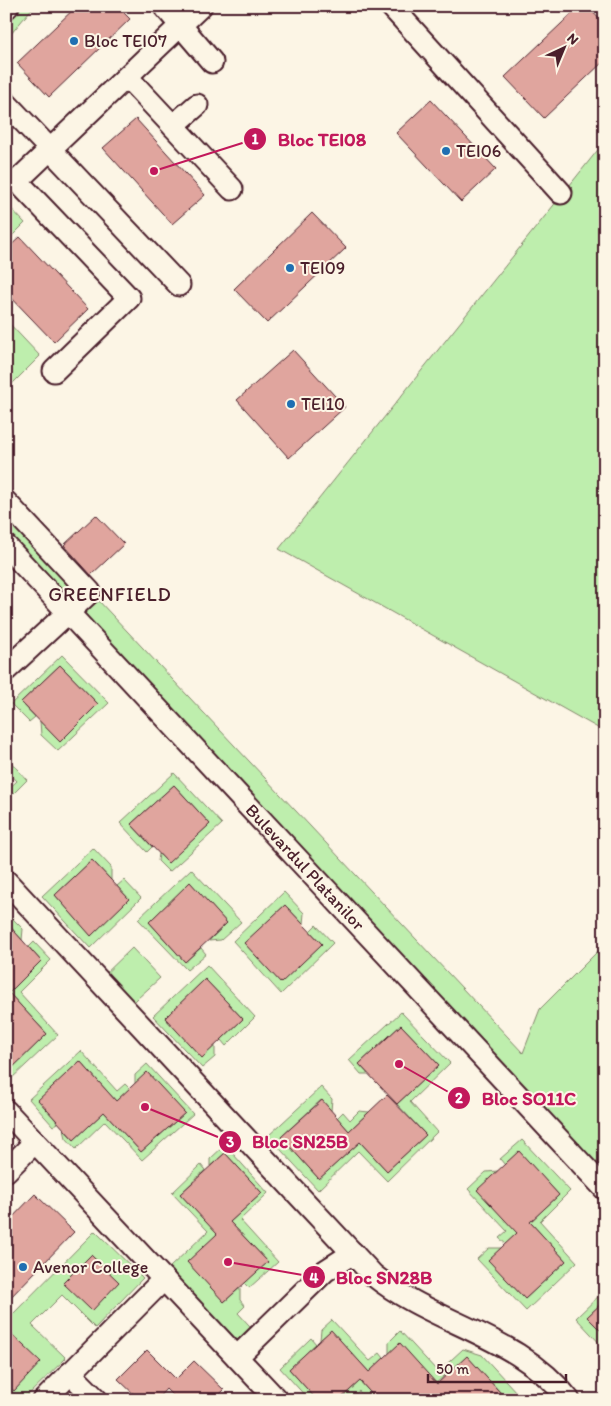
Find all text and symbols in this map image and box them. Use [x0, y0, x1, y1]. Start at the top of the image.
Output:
north arrow [538, 22, 588, 72]
place label: Bloc TEI07 [84, 30, 167, 52]
text: N [563, 30, 582, 48]
marker: Bloc TEI07 [68, 35, 80, 47]
callout: Bloc TEI08 [242, 122, 376, 156]
text: Bloc TEI08 [278, 128, 367, 151]
text: 1 [252, 130, 259, 148]
place label: TEI06 [456, 140, 501, 162]
marker: TEI06 [440, 145, 452, 157]
place label: TEI09 [300, 257, 345, 279]
marker: TEI09 [284, 262, 296, 274]
place label: TEI10 [301, 393, 345, 415]
marker: TEI10 [285, 398, 297, 410]
district label: GREENFIELD [48, 582, 172, 606]
street label: Bulevardul Platanilor [241, 799, 370, 936]
callout: Bloc SO11C [447, 1081, 587, 1115]
text: Bloc SO11C [482, 1087, 576, 1110]
text: 2 [455, 1089, 463, 1107]
callout: Bloc SN25B [217, 1125, 358, 1159]
text: Bloc SN25B [252, 1130, 348, 1153]
text: 3 [226, 1133, 234, 1151]
place label: Avenor College [33, 1256, 148, 1278]
callout: Bloc SN28B [301, 1260, 443, 1294]
marker: Avenor College [17, 1261, 29, 1273]
text: Bloc SN28B [336, 1266, 432, 1289]
text: 4 [309, 1269, 319, 1287]
scale bar [428, 1351, 566, 1383]
text: 50 m [436, 1360, 469, 1378]

